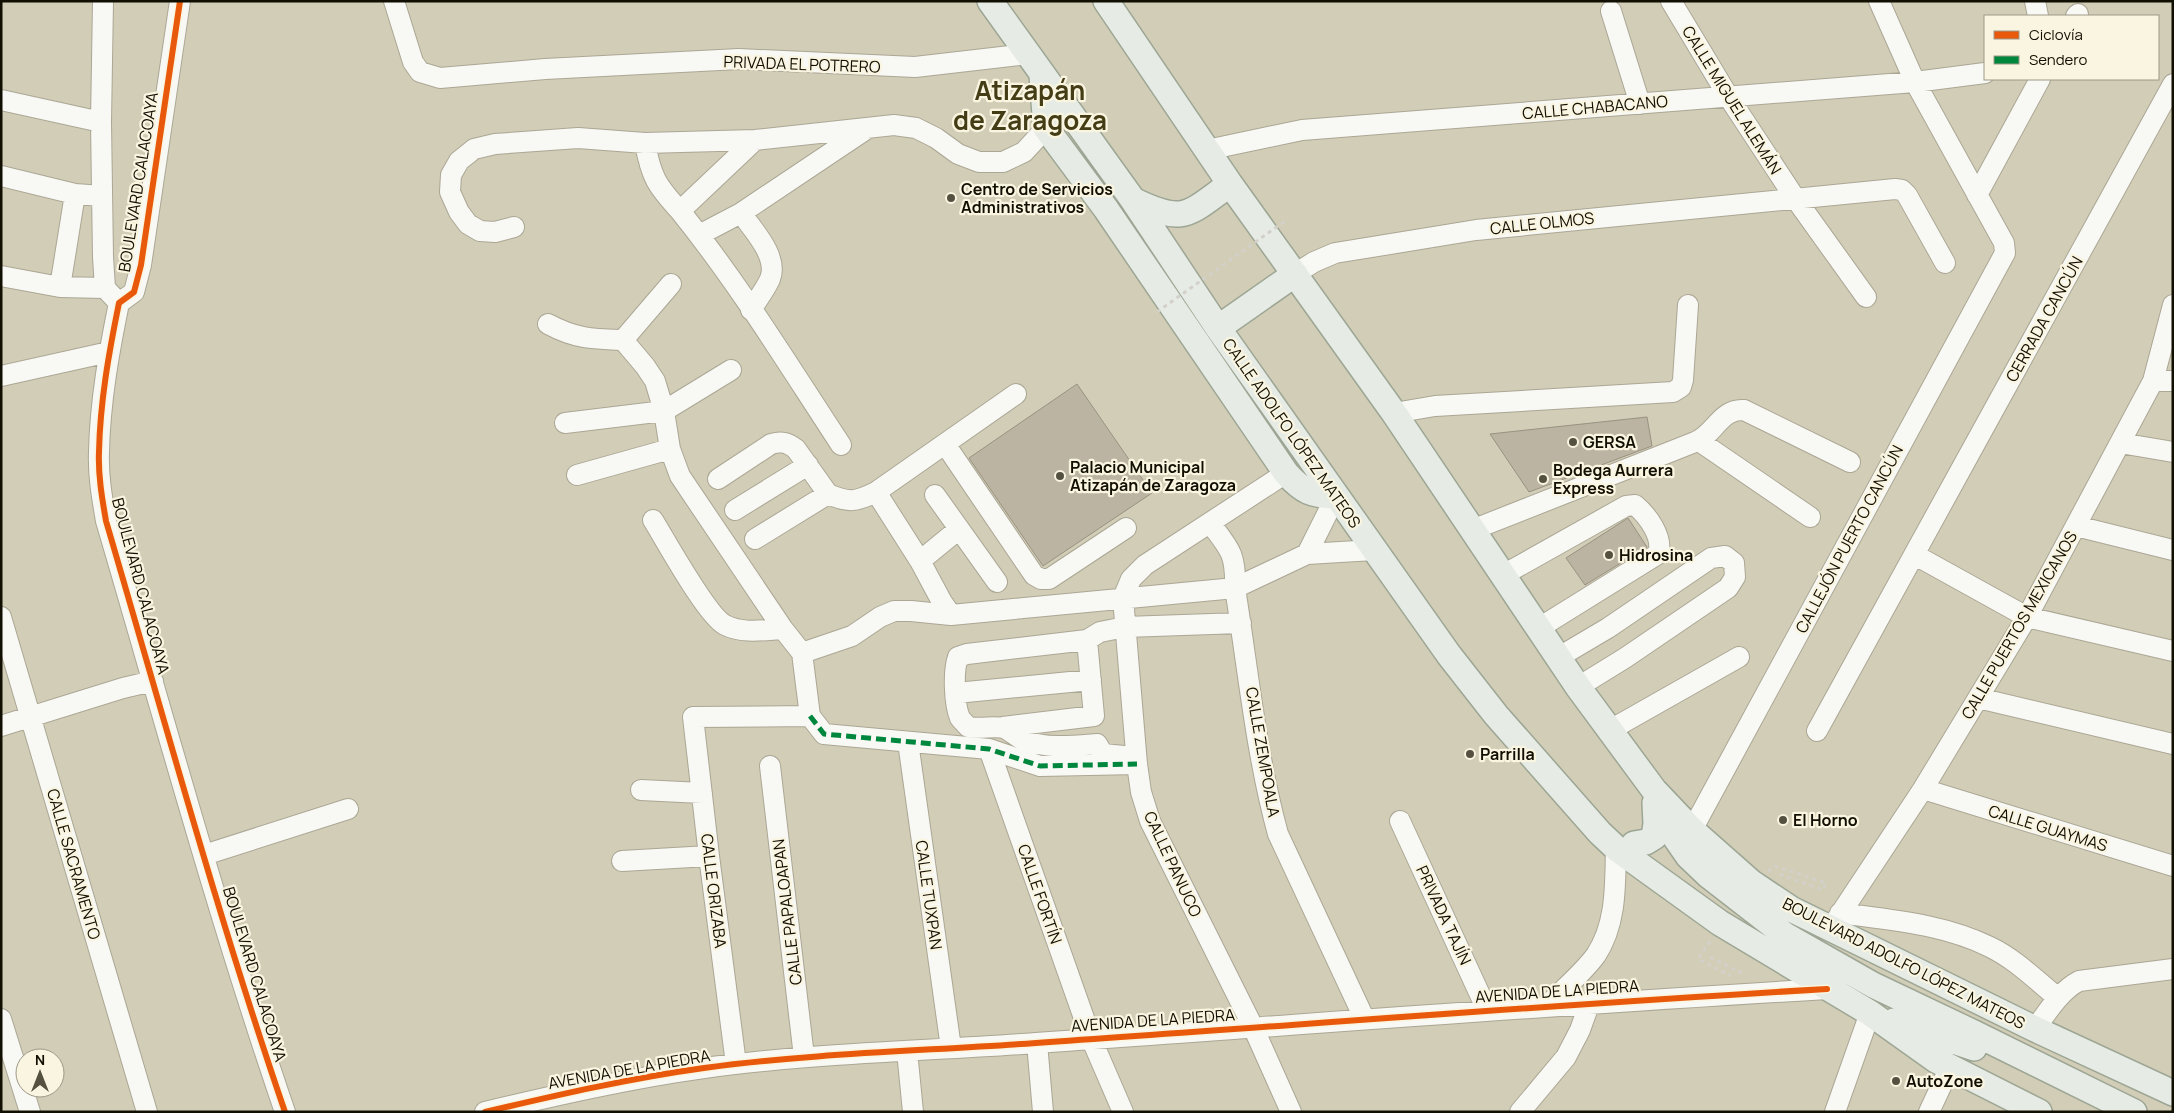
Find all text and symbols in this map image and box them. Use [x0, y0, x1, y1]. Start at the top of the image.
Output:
legend [1984, 15, 2159, 80]
street label: CALLE MIGUEL ALEMÁN [1677, 22, 1787, 178]
text: Ciclovía [2029, 24, 2083, 45]
text: Sendero [2029, 49, 2088, 70]
street label: PRIVADA EL POTRERO [723, 50, 881, 78]
district label: Atizapán de Zaragoza [953, 72, 1107, 138]
street label: CALLE CHABACANO [1521, 90, 1669, 124]
street label: BOULEVARD CALACOAYA [113, 91, 163, 273]
place label: Centro de Servicios Administrativos [961, 178, 1113, 218]
marker: Centro de Servicios Administrativos [945, 192, 957, 204]
street label: CALLE OLMOS [1489, 207, 1595, 239]
street label: CERRADA CANCÚN [2000, 252, 2088, 386]
street label: CALLE ADOLFO LÓPEZ MATEOS [1218, 334, 1366, 532]
place label: GERSA [1583, 431, 1636, 453]
marker: GERSA [1567, 436, 1579, 448]
street label: CALLEJÓN PUERTO CANCÚN [1790, 441, 1908, 637]
place label: Palacio Municipal Atizapán de Zaragoza [1070, 456, 1236, 496]
place label: Bodega Aurrera Express [1553, 459, 1673, 499]
marker: Palacio Municipal Atizapán de Zaragoza [1054, 470, 1066, 482]
marker: Bodega Aurrera Express [1537, 473, 1549, 485]
street label: BOULEVARD CALACOAYA [107, 495, 175, 677]
street label: CALLE PUERTOS MEXICANOS [1956, 527, 2082, 723]
place label: Hidrosina [1619, 544, 1693, 566]
marker: Hidrosina [1603, 549, 1615, 561]
street label: CALLE ZEMPOALA [1241, 685, 1285, 819]
place label: Parrilla [1480, 743, 1535, 765]
marker: Parrilla [1464, 748, 1476, 760]
street label: CALLE SACRAMENTO [42, 786, 106, 942]
street label: CALLE GUAYMAS [1986, 799, 2110, 857]
street label: CALLE PANUCO [1139, 808, 1207, 921]
place label: El Horno [1793, 809, 1858, 831]
marker: El Horno [1777, 814, 1789, 826]
street label: CALLE ORIZABA [696, 832, 732, 950]
street label: CALLE PAPALOAPAN [767, 838, 807, 986]
street label: CALLE TUXPAN [910, 839, 948, 951]
street label: CALLE FORTÍN [1013, 841, 1067, 947]
street label: PRIVADA TAJÍN [1411, 862, 1477, 968]
street label: BOULEVARD CALACOAYA [218, 884, 292, 1064]
street label: BOULEVARD ADOLFO LÓPEZ MATEOS [1779, 892, 2029, 1034]
street label: AVENIDA DE LA PIEDRA [1474, 974, 1640, 1008]
street label: AVENIDA DE LA PIEDRA [1070, 1003, 1236, 1037]
street label: AVENIDA DE LA PIEDRA [546, 1044, 712, 1094]
north arrow [15, 1048, 65, 1098]
text: N [35, 1050, 45, 1069]
place label: AutoZone [1906, 1070, 1983, 1092]
marker: AutoZone [1890, 1075, 1902, 1087]

